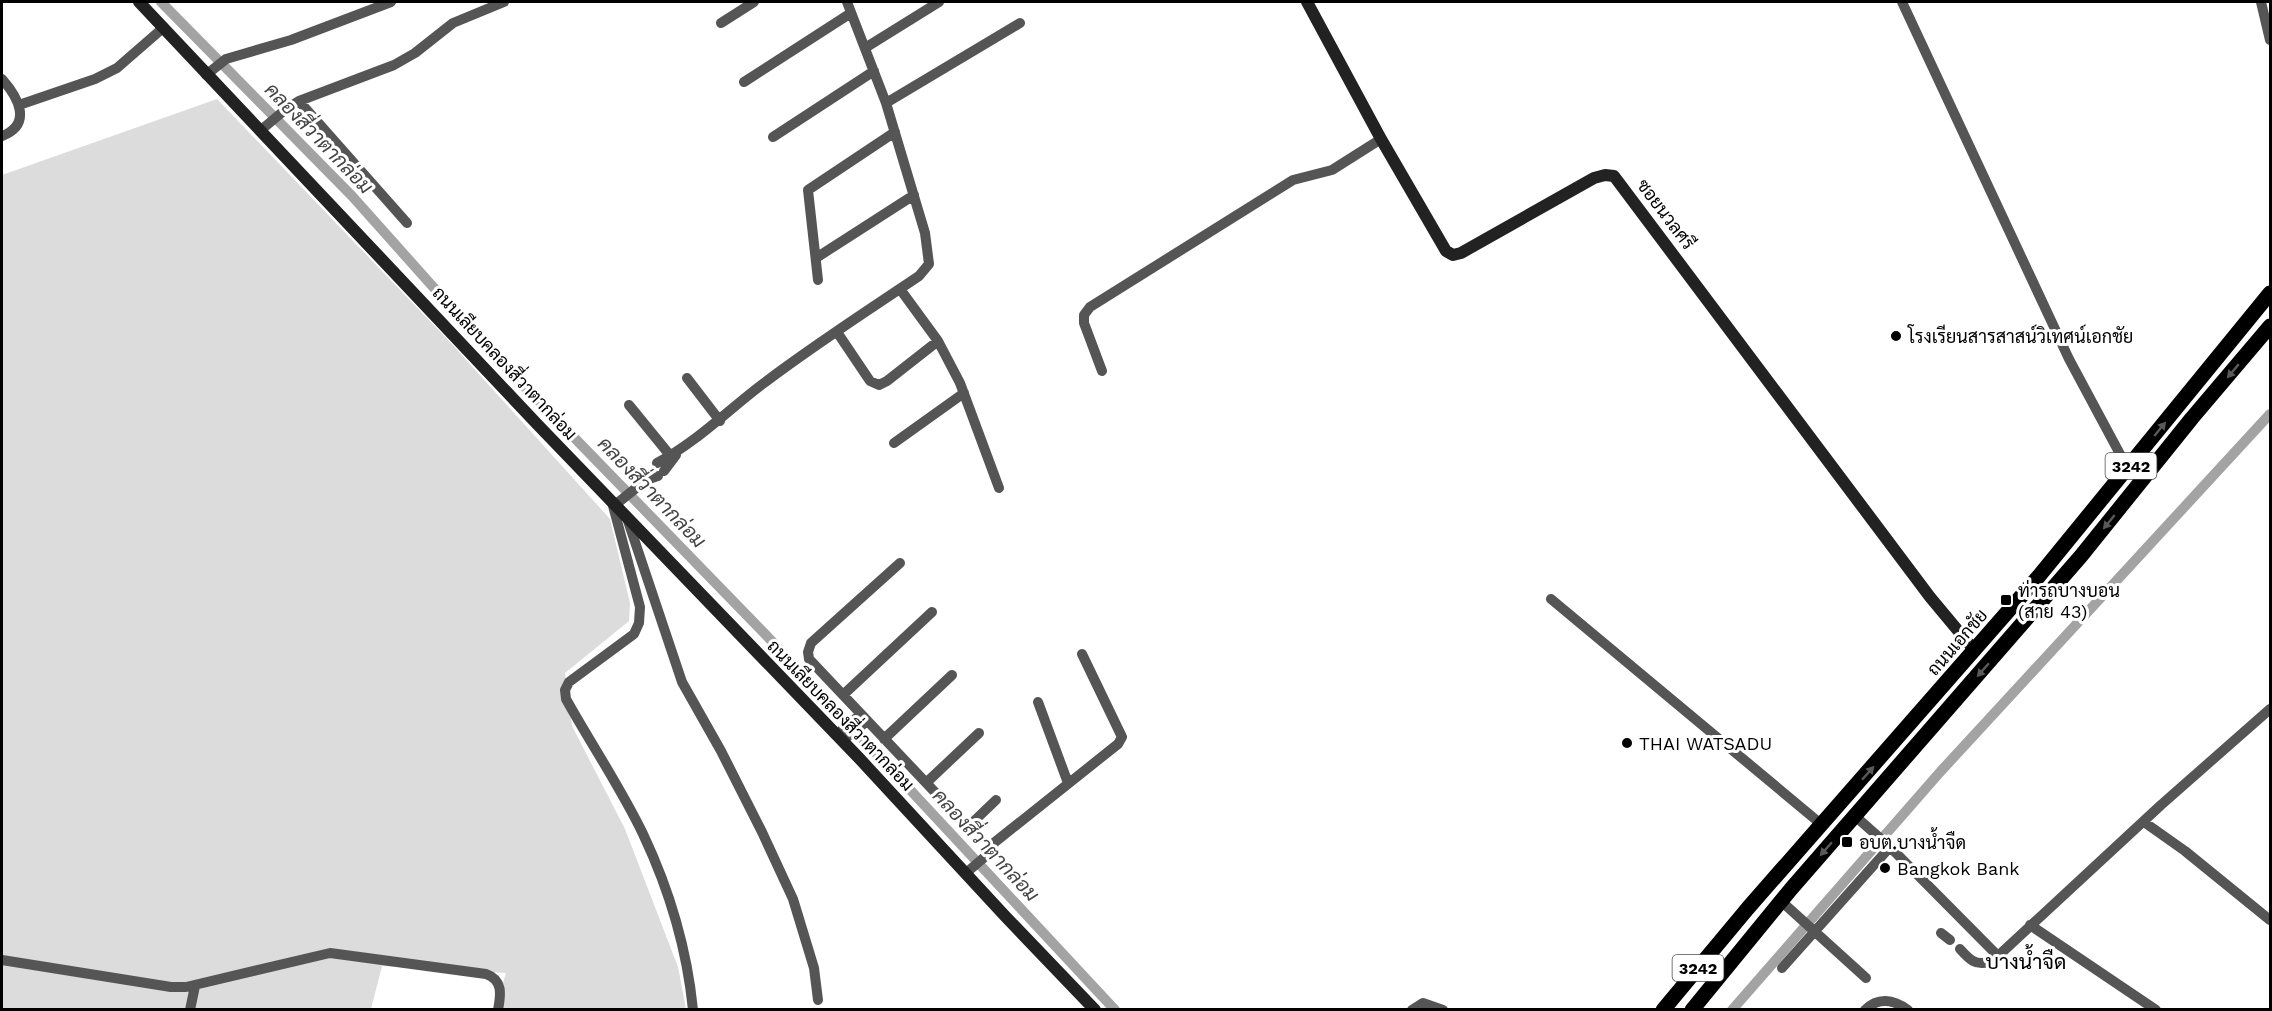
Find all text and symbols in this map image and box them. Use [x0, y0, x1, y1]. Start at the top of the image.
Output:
water label: คลองสี่วาตากล่อม [260, 74, 382, 198]
street label: ซอยนวลศรี [1633, 173, 1701, 254]
street label: ถนนเลียบคลองสี่วาตากล่อม [428, 279, 585, 444]
place label: โรงเรียนสารสาสน์วิเทศน์เอกชัย [1907, 324, 2133, 347]
marker: โรงเรียนสารสาสน์วิเทศน์เอกชัย [1889, 329, 1903, 343]
one-way arrow [2226, 363, 2239, 379]
one-way arrow [2154, 421, 2167, 437]
water label: คลองสี่วาตากล่อม [593, 428, 715, 552]
road number: 3242 [2106, 453, 2156, 479]
one-way arrow [2103, 514, 2115, 529]
place label: ท่ารถบางบอน (สาย 43) [2018, 579, 2120, 622]
marker: ท่ารถบางบอน (สาย 43) [1999, 593, 2013, 607]
street label: ถนนเอกชัย [1922, 605, 1992, 679]
street label: ถนนเลียบคลองสี่วาตากล่อม [763, 632, 922, 795]
one-way arrow [1976, 663, 1990, 678]
place label: THAI WATSADU [1639, 733, 1772, 754]
marker: THAI WATSADU [1620, 736, 1634, 750]
one-way arrow [1861, 766, 1874, 781]
water label: คลองสี่วาตากล่อม [928, 780, 1048, 906]
place label: อบต.บางน้ำจืด [1859, 827, 1966, 853]
marker: อบต.บางน้ำจืด [1840, 835, 1854, 849]
one-way arrow [1820, 841, 1833, 857]
place label: Bangkok Bank [1897, 858, 2020, 879]
marker: Bangkok Bank [1878, 861, 1892, 875]
district label: บางน้ำจืด [1986, 944, 2066, 974]
road number: 3242 [1672, 955, 1724, 981]

